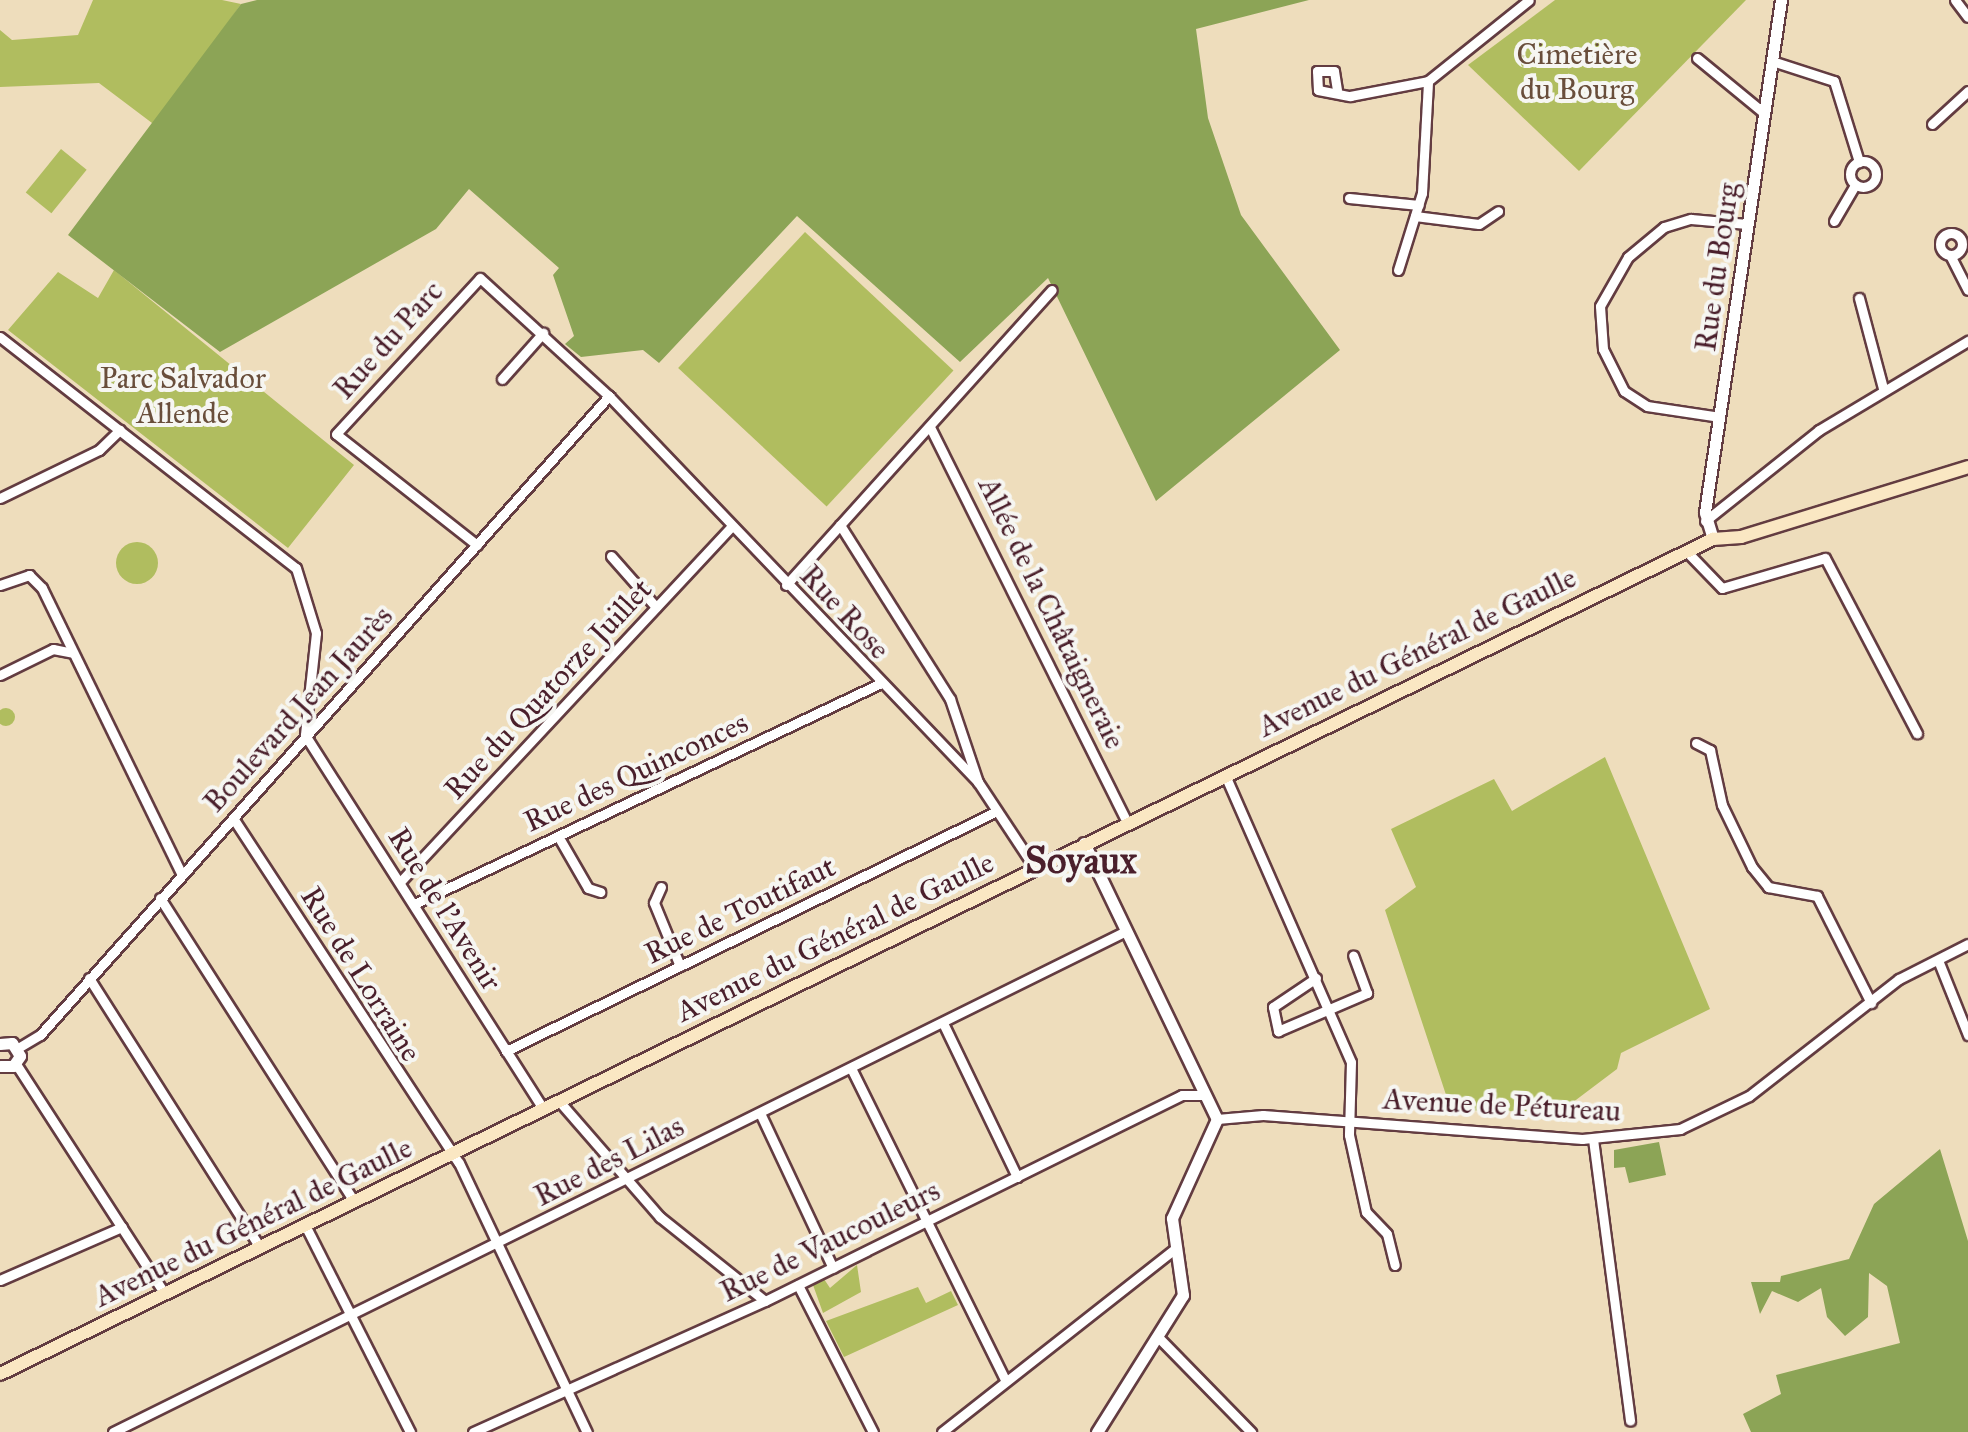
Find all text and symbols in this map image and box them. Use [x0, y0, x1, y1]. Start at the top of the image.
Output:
park label: Cimetière du Bourg [1516, 36, 1638, 106]
street label: Rue du Bourg [1687, 180, 1747, 354]
street label: Rue du Parc [326, 274, 450, 406]
park label: Parc Salvador Allende [100, 360, 266, 430]
street label: Allée de la Châtaigneraie [971, 471, 1133, 755]
street label: Rue Rose [792, 558, 898, 666]
street label: Avenue du Général de Gaulle [1252, 559, 1582, 745]
street label: Rue du Quatorze Juillet [437, 571, 659, 807]
street label: Boulevard Jean Jaurès [196, 598, 400, 820]
street label: Rue des Quinconces [518, 704, 754, 840]
street label: Rue de l'Avenir [381, 821, 509, 997]
district label: Soyaux [1025, 838, 1137, 884]
street label: Avenue du Général de Gaulle [670, 844, 1000, 1030]
street label: Rue de Toutifaut [639, 848, 841, 972]
street label: Rue de Lorraine [293, 880, 429, 1068]
street label: Avenue de Pétureau [1382, 1081, 1622, 1129]
street label: Rue des Lilas [528, 1108, 690, 1214]
street label: Avenue du Général de Gaulle [88, 1129, 418, 1315]
street label: Rue de Vaucouleurs [714, 1172, 946, 1310]

